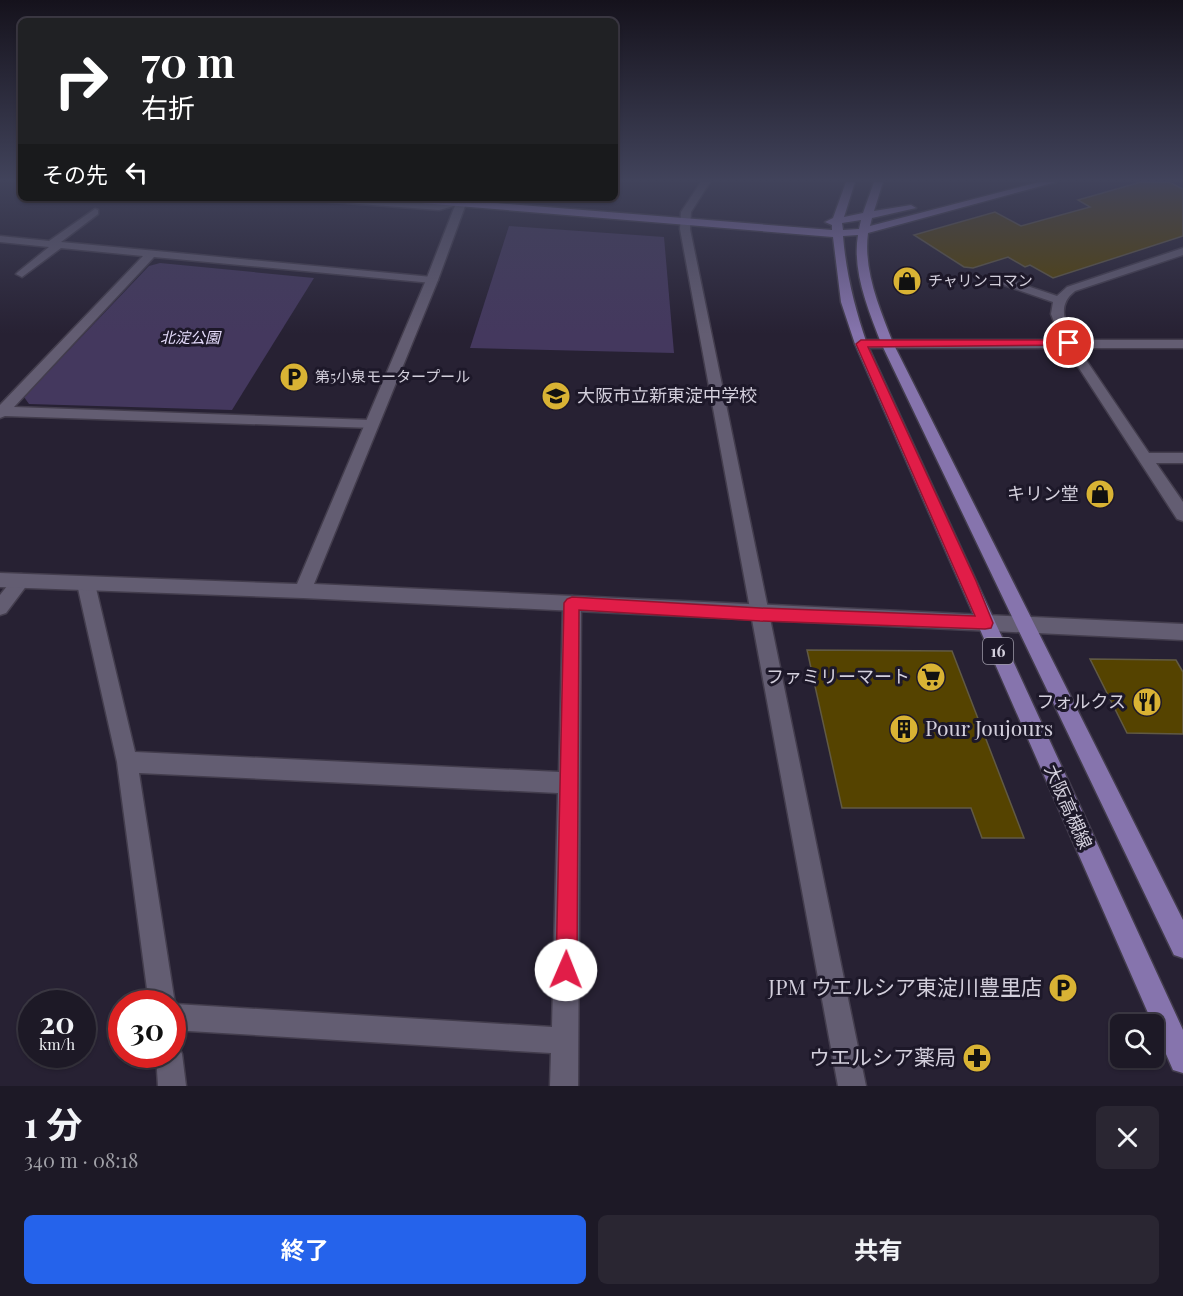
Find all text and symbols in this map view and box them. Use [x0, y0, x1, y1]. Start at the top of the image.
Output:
text: 70 m [141, 33, 235, 89]
icon: right [42, 42, 120, 120]
text: 右折 [141, 89, 195, 125]
icon: left [120, 156, 153, 189]
text: その先 [42, 159, 108, 189]
shop icon: チャリンコマン [891, 265, 923, 297]
place label: チャリンコマン [928, 270, 1033, 290]
pin [1043, 317, 1094, 368]
icon: arrive [1052, 326, 1085, 359]
park label: 北淀公園 [160, 327, 222, 347]
parking icon: 第5小泉モータープール [278, 361, 310, 393]
place label: 第5小泉モータープール [315, 366, 470, 386]
school or university icon: 大阪市立新東淀中学校 [540, 380, 572, 412]
place label: 大阪市立新東淀中学校 [577, 383, 757, 407]
shop icon: キリン堂 [1084, 478, 1116, 510]
place label: キリン堂 [1007, 481, 1079, 505]
road number: 16 [983, 638, 1013, 664]
supermarket icon: ファミリーマート [915, 661, 947, 693]
place label: ファミリーマート [766, 664, 910, 688]
restaurant icon: フォルクス [1131, 686, 1163, 718]
place label: フォルクス [1037, 689, 1126, 713]
building icon: Pour Joujours [888, 713, 920, 745]
place label: Pour Joujours [925, 713, 1053, 741]
street label: 大阪高槻線 [1040, 761, 1098, 853]
position arrow [534, 938, 598, 1002]
place label: JPM ウエルシア東淀川豊里店 [767, 972, 1042, 1000]
parking icon: JPM ウエルシア東淀川豊里店 [1047, 972, 1079, 1004]
speed limit sign: 30 [108, 990, 186, 1068]
text: 20 [39, 1002, 75, 1042]
map controls [1110, 1014, 1164, 1068]
button: search [1110, 1014, 1164, 1068]
text: km/h [39, 1034, 75, 1054]
place label: ウエルシア薬局 [809, 1042, 956, 1070]
pharmacy icon: ウエルシア薬局 [961, 1042, 993, 1074]
text: 1 分 [24, 1099, 82, 1147]
button: close [1096, 1106, 1159, 1169]
text: 340 m · 08:18 [24, 1146, 138, 1173]
button: 終了 [24, 1215, 586, 1284]
button: 共有 [598, 1215, 1159, 1284]

